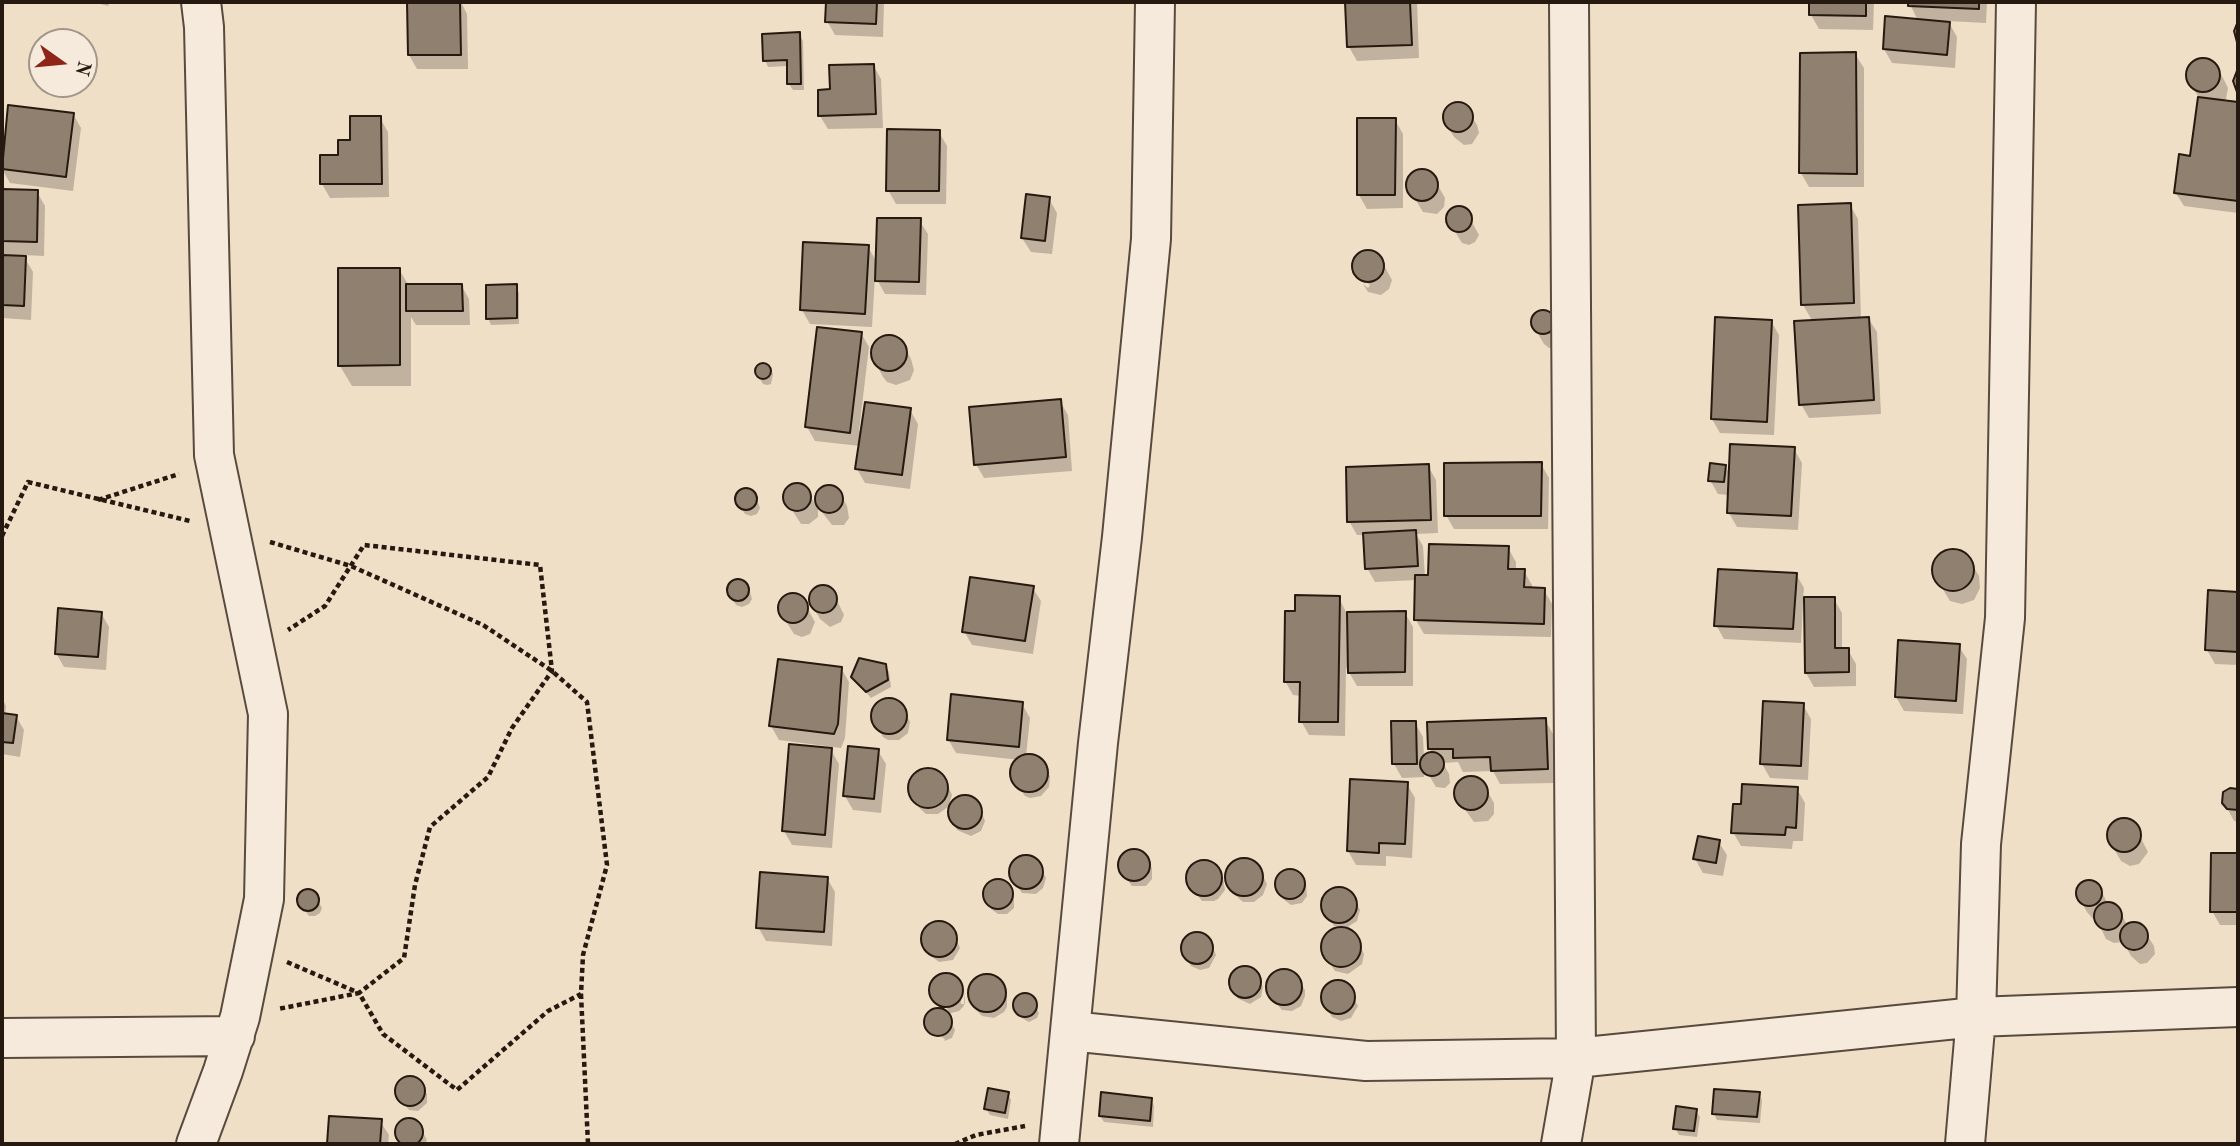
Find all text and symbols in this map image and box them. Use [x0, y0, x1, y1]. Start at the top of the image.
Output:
north arrow [28, 28, 98, 98]
text: N [71, 59, 93, 78]

